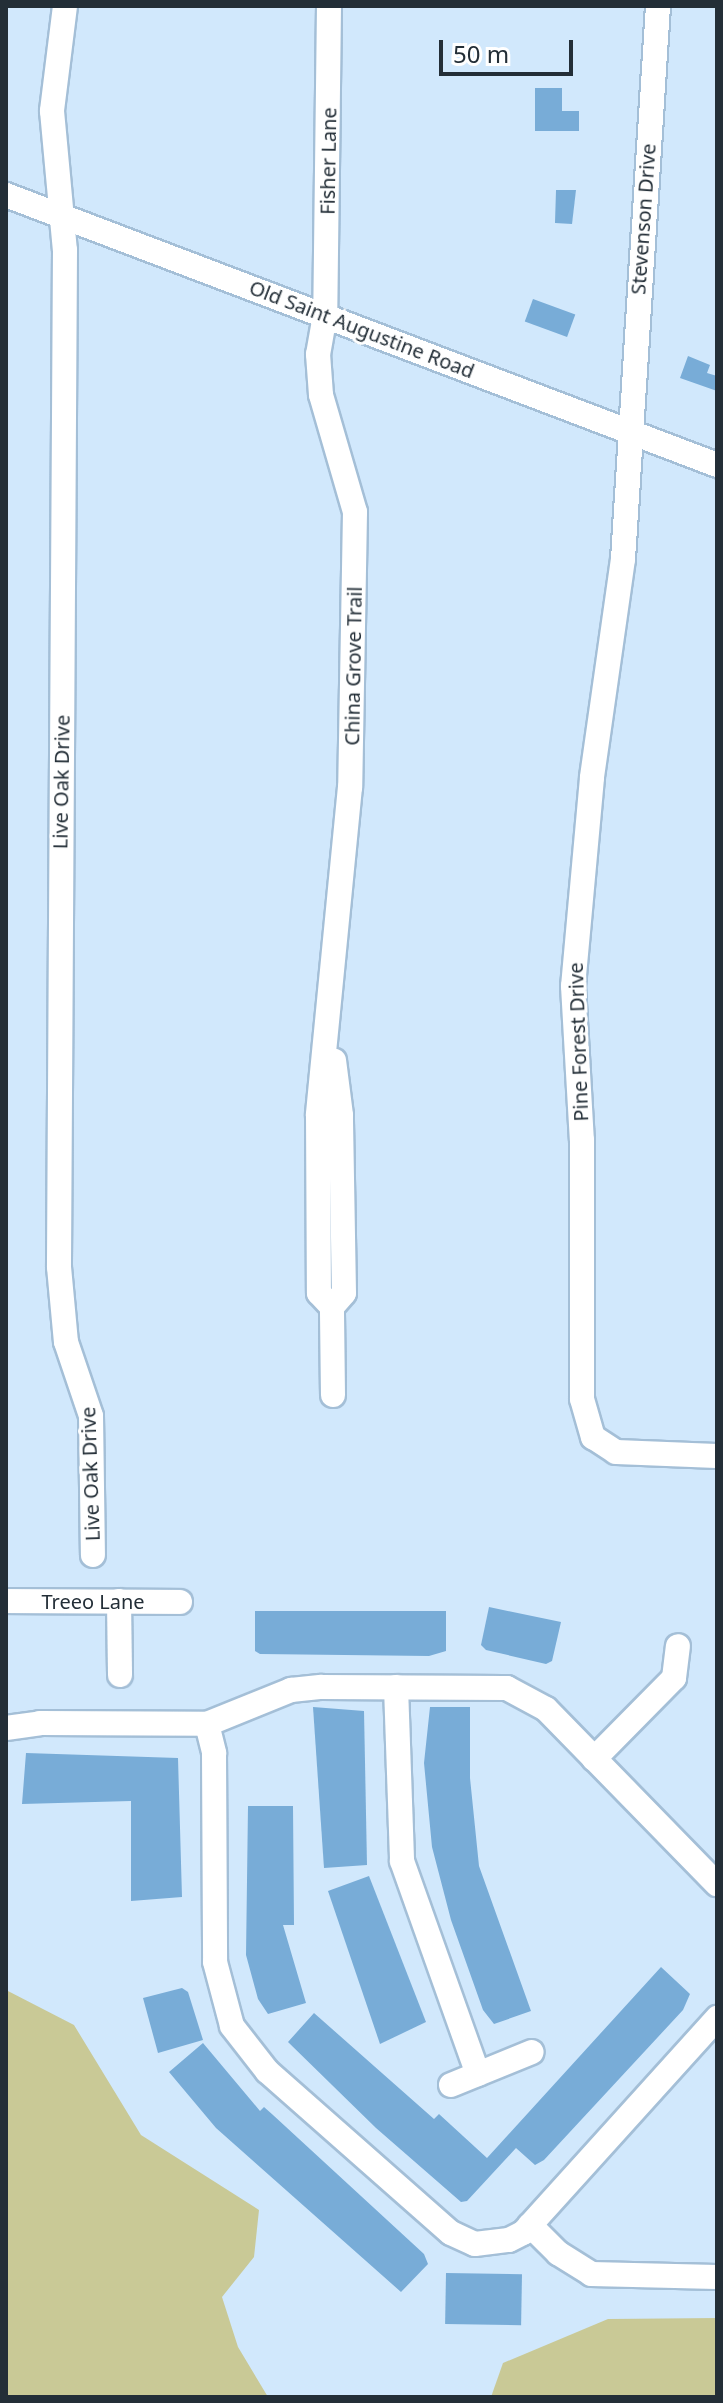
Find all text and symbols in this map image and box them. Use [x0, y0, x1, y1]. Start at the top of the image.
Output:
scale bar [443, 24, 577, 74]
text: 50 m [453, 37, 509, 70]
street label: Fisher Lane [315, 107, 341, 215]
street label: Stevenson Drive [626, 143, 660, 295]
street label: Old Saint Augustine Road [246, 275, 478, 383]
street label: China Grove Trail [340, 586, 366, 746]
street label: Live Oak Drive [48, 715, 74, 849]
street label: Pine Forest Drive [563, 962, 593, 1122]
street label: Live Oak Drive [76, 1406, 104, 1542]
street label: Treeo Lane [41, 1589, 145, 1613]

